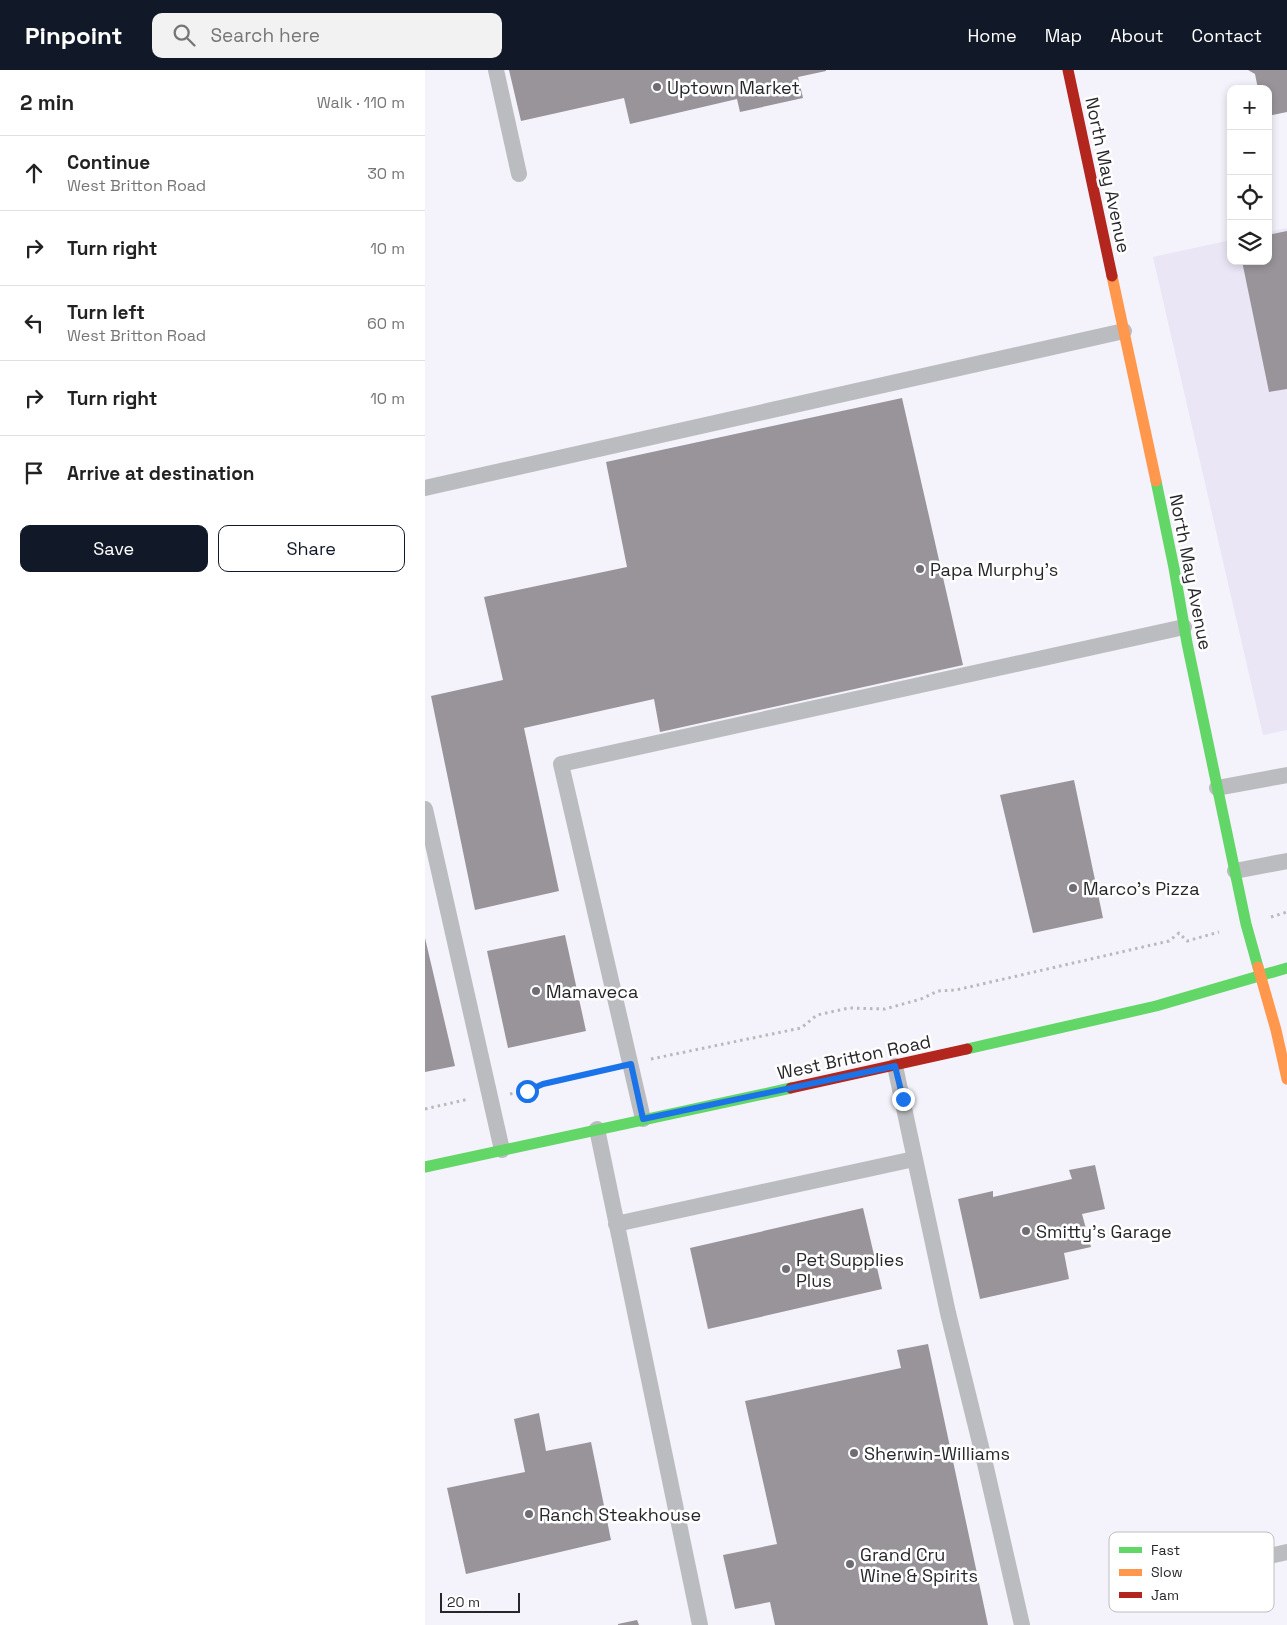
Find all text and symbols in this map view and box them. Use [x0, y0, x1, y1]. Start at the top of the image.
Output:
search box [152, 13, 502, 58]
text: Pinpoint [25, 20, 122, 51]
icon: search [170, 21, 198, 49]
text: Search here [210, 23, 320, 48]
text: Home [968, 24, 1017, 47]
text: Map [1045, 24, 1082, 47]
text: About [1110, 24, 1164, 47]
text: Contact [1192, 24, 1262, 47]
place label: Uptown Market [667, 76, 800, 99]
marker: Uptown Market [651, 81, 663, 93]
map controls [1227, 85, 1272, 265]
button: + [1227, 85, 1272, 130]
text: 2 min [20, 89, 74, 116]
text: Walk · 110 m [317, 92, 405, 113]
street label: North May Avenue [1080, 95, 1136, 255]
button: − [1227, 130, 1272, 175]
text: Continue [67, 150, 150, 175]
icon: ahead [20, 159, 48, 187]
text: 30 m [367, 163, 405, 184]
text: West Britton Road [67, 175, 206, 196]
button: locate [1227, 175, 1272, 220]
button: layers [1227, 220, 1272, 265]
icon: right [20, 234, 48, 262]
text: Turn right [67, 236, 157, 261]
text: 10 m [370, 238, 405, 259]
text: Turn left [67, 300, 145, 325]
icon: left [20, 309, 48, 337]
text: 60 m [367, 313, 405, 334]
text: West Britton Road [67, 325, 206, 346]
icon: right [20, 384, 48, 412]
text: Turn right [67, 386, 157, 411]
text: 10 m [370, 388, 405, 409]
icon: arrive [20, 459, 48, 487]
text: Arrive at destination [67, 461, 255, 486]
street label: North May Avenue [1165, 492, 1217, 652]
button: Save [20, 525, 208, 572]
button: Share [218, 525, 405, 572]
place label: Papa Murphy's [930, 558, 1058, 581]
marker: Papa Murphy's [914, 563, 926, 575]
place label: Marco's Pizza [1083, 877, 1200, 900]
marker: Marco's Pizza [1067, 882, 1079, 894]
place label: Mamaveca [546, 980, 638, 1003]
marker: Mamaveca [530, 985, 542, 997]
street label: West Britton Road [775, 1029, 933, 1085]
route start [516, 1080, 539, 1103]
route end [892, 1088, 915, 1111]
place label: Smitty's Garage [1036, 1220, 1172, 1243]
marker: Smitty's Garage [1020, 1225, 1032, 1237]
place label: Pet Supplies Plus [796, 1248, 904, 1292]
marker: Pet Supplies Plus [780, 1263, 792, 1275]
place label: Sherwin-Williams [864, 1442, 1010, 1465]
marker: Sherwin-Williams [848, 1447, 860, 1459]
place label: Ranch Steakhouse [539, 1503, 701, 1526]
marker: Ranch Steakhouse [523, 1508, 535, 1520]
legend [1109, 1532, 1274, 1612]
text: Fast [1151, 1541, 1180, 1559]
place label: Grand Cru Wine & Spirits [860, 1543, 978, 1587]
marker: Grand Cru Wine & Spirits [844, 1558, 856, 1570]
text: Slow [1151, 1563, 1183, 1581]
text: Jam [1151, 1586, 1179, 1604]
scale bar [440, 1590, 520, 1613]
text: 20 m [447, 1593, 480, 1611]

